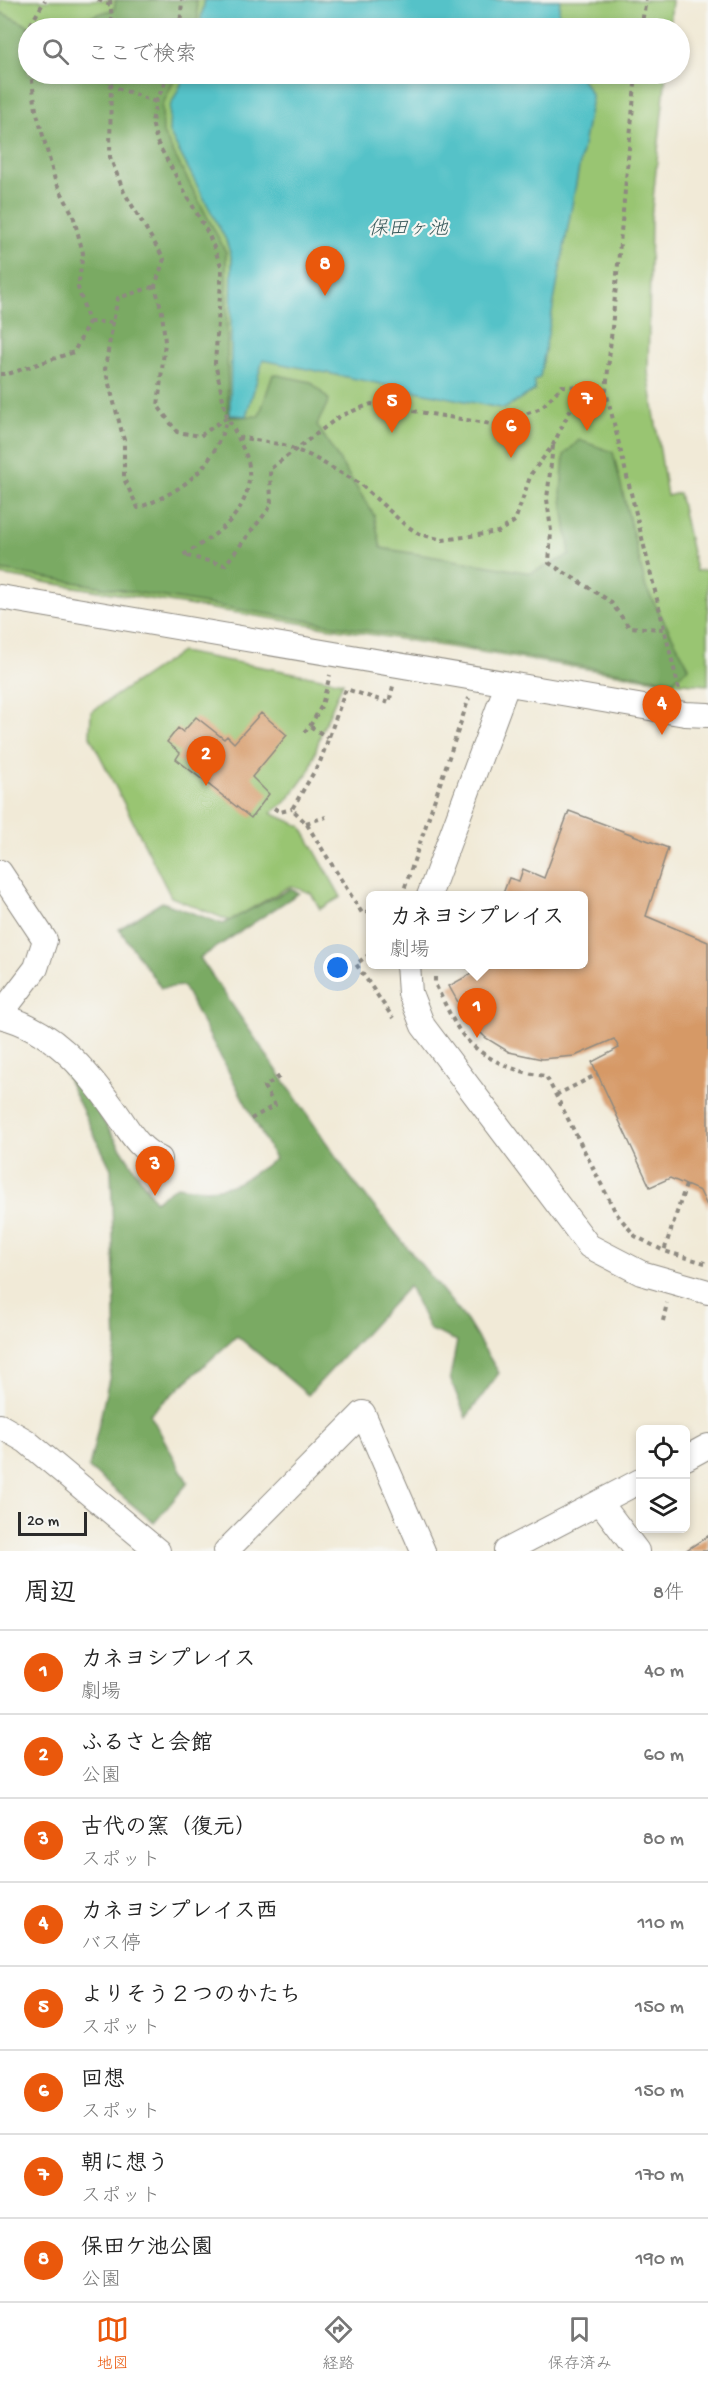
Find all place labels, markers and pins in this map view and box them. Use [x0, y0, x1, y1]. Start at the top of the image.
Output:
pin: 8 [306, 246, 344, 296]
pin: 7 [568, 382, 606, 431]
pin: 5 [372, 384, 412, 433]
pin: 6 [492, 408, 530, 458]
pin: 4 [642, 686, 682, 735]
pin: 2 [186, 736, 226, 786]
pin: 1 [458, 988, 496, 1038]
pin: 3 [136, 1146, 174, 1196]

